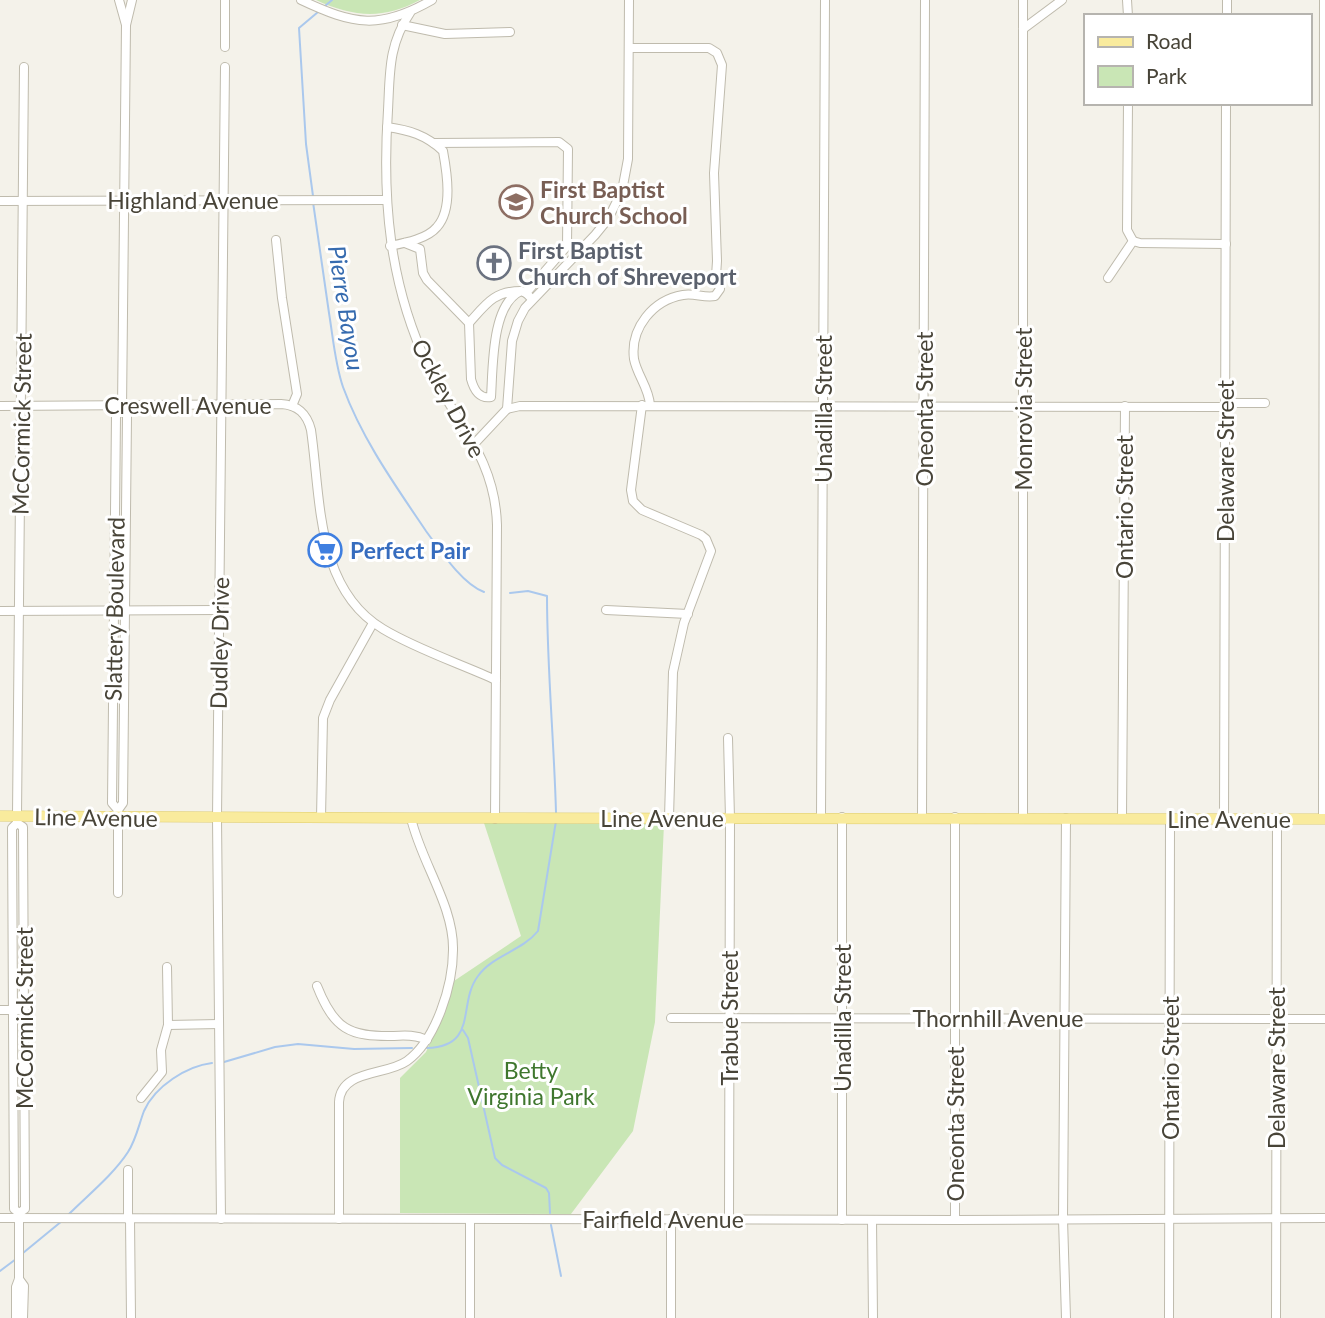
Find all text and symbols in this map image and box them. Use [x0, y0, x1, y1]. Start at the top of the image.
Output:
legend [1084, 14, 1311, 105]
text: Road [1146, 28, 1193, 53]
text: Park [1146, 63, 1187, 88]
place label: First Baptist Church School [540, 175, 688, 229]
school or university icon: First Baptist Church School [497, 183, 535, 221]
street label: Highland Avenue [107, 186, 279, 214]
place label: First Baptist Church of Shreveport [518, 236, 737, 290]
water label: Pierre Bayou [323, 243, 371, 373]
church icon: First Baptist Church of Shreveport [475, 244, 513, 282]
street label: Monrovia Street [1009, 327, 1037, 490]
street label: Oneonta Street [910, 331, 938, 487]
street label: McCormick Street [5, 332, 37, 515]
street label: Ockley Drive [406, 334, 492, 462]
street label: Unadilla Street [809, 334, 837, 483]
street label: Delaware Street [1211, 379, 1239, 542]
street label: Creswell Avenue [104, 391, 272, 419]
street label: Ontario Street [1110, 434, 1138, 579]
street label: Slattery Boulevard [98, 517, 130, 701]
supermarket icon: Perfect Pair [306, 531, 344, 569]
place label: Perfect Pair [350, 536, 470, 564]
street label: Dudley Drive [204, 577, 234, 709]
street label: Line Avenue [34, 802, 158, 832]
street label: Line Avenue [600, 804, 724, 832]
street label: Line Avenue [1167, 805, 1291, 833]
street label: McCormick Street [10, 926, 38, 1109]
street label: Unadilla Street [828, 943, 856, 1092]
street label: Trabue Street [715, 950, 743, 1085]
street label: Delaware Street [1262, 986, 1290, 1149]
street label: Ontario Street [1156, 995, 1184, 1140]
street label: Thornhill Avenue [913, 1004, 1083, 1032]
street label: Oneonta Street [941, 1046, 969, 1202]
park label: Betty Virginia Park [467, 1056, 595, 1110]
street label: Fairfield Avenue [582, 1205, 744, 1233]

